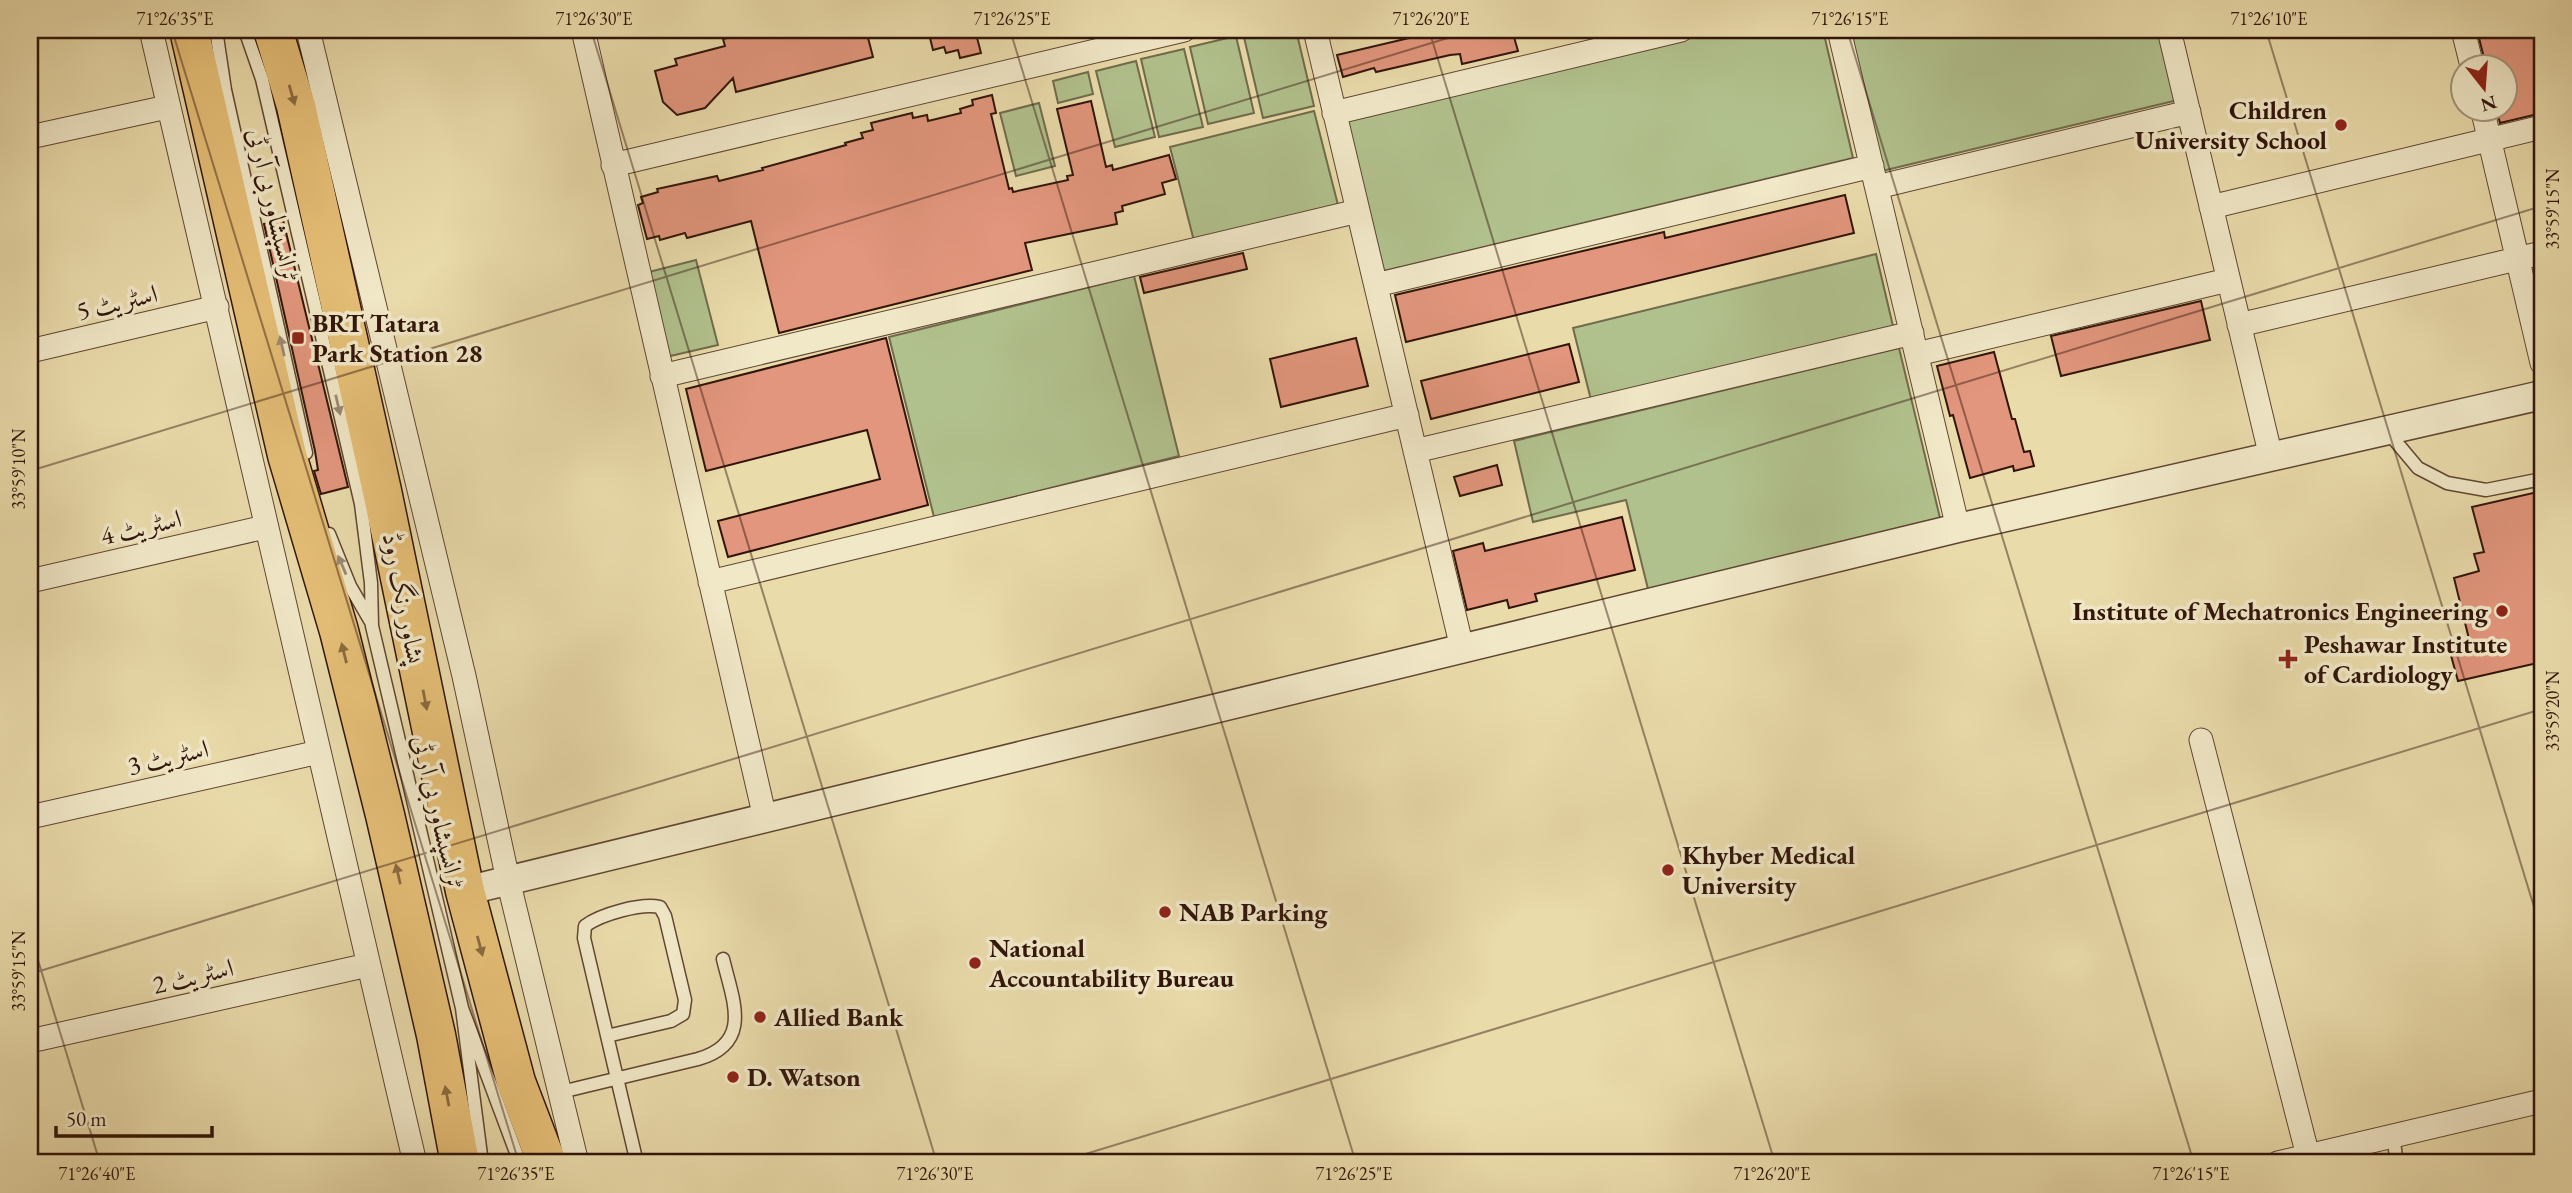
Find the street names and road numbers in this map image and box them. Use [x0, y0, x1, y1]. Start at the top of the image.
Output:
street label: ٹرانسپشاور بی آر ٹی [238, 124, 308, 286]
street label: اسٹریٹ 5 [73, 276, 161, 328]
street label: اسٹریٹ 4 [97, 501, 185, 553]
street label: پشاور رنگ روڈ [375, 530, 434, 668]
street label: اسٹریٹ 3 [124, 731, 212, 783]
street label: ٹرانسپشاور بی آر ٹی [403, 731, 473, 893]
street label: اسٹریٹ 2 [149, 950, 237, 1002]

